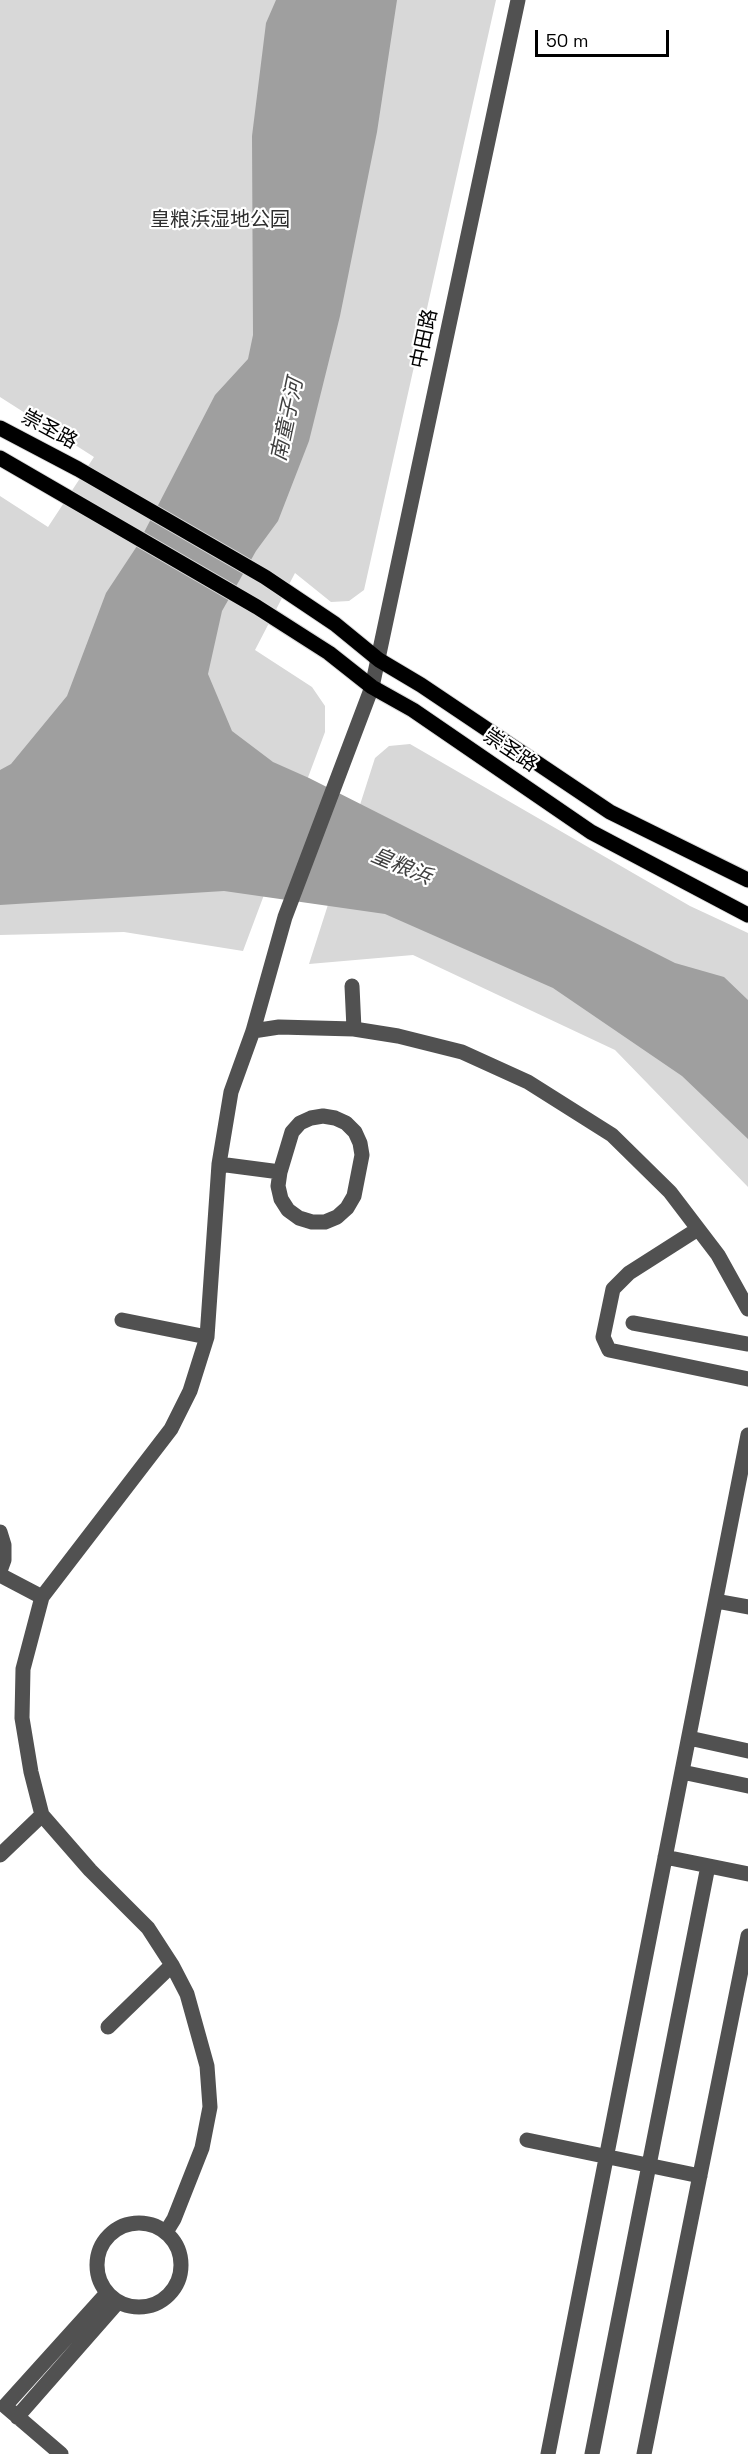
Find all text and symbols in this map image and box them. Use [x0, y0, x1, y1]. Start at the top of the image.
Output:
scale bar [538, 18, 672, 56]
text: 50 m [546, 29, 588, 52]
park label: 皇粮浜湿地公园 [150, 209, 290, 233]
street label: 中田路 [407, 307, 443, 371]
water label: 南童子河 [267, 376, 309, 464]
street label: 崇圣路 [17, 405, 81, 455]
street label: 崇圣路 [478, 724, 542, 778]
water label: 皇粮浜 [367, 843, 435, 891]

